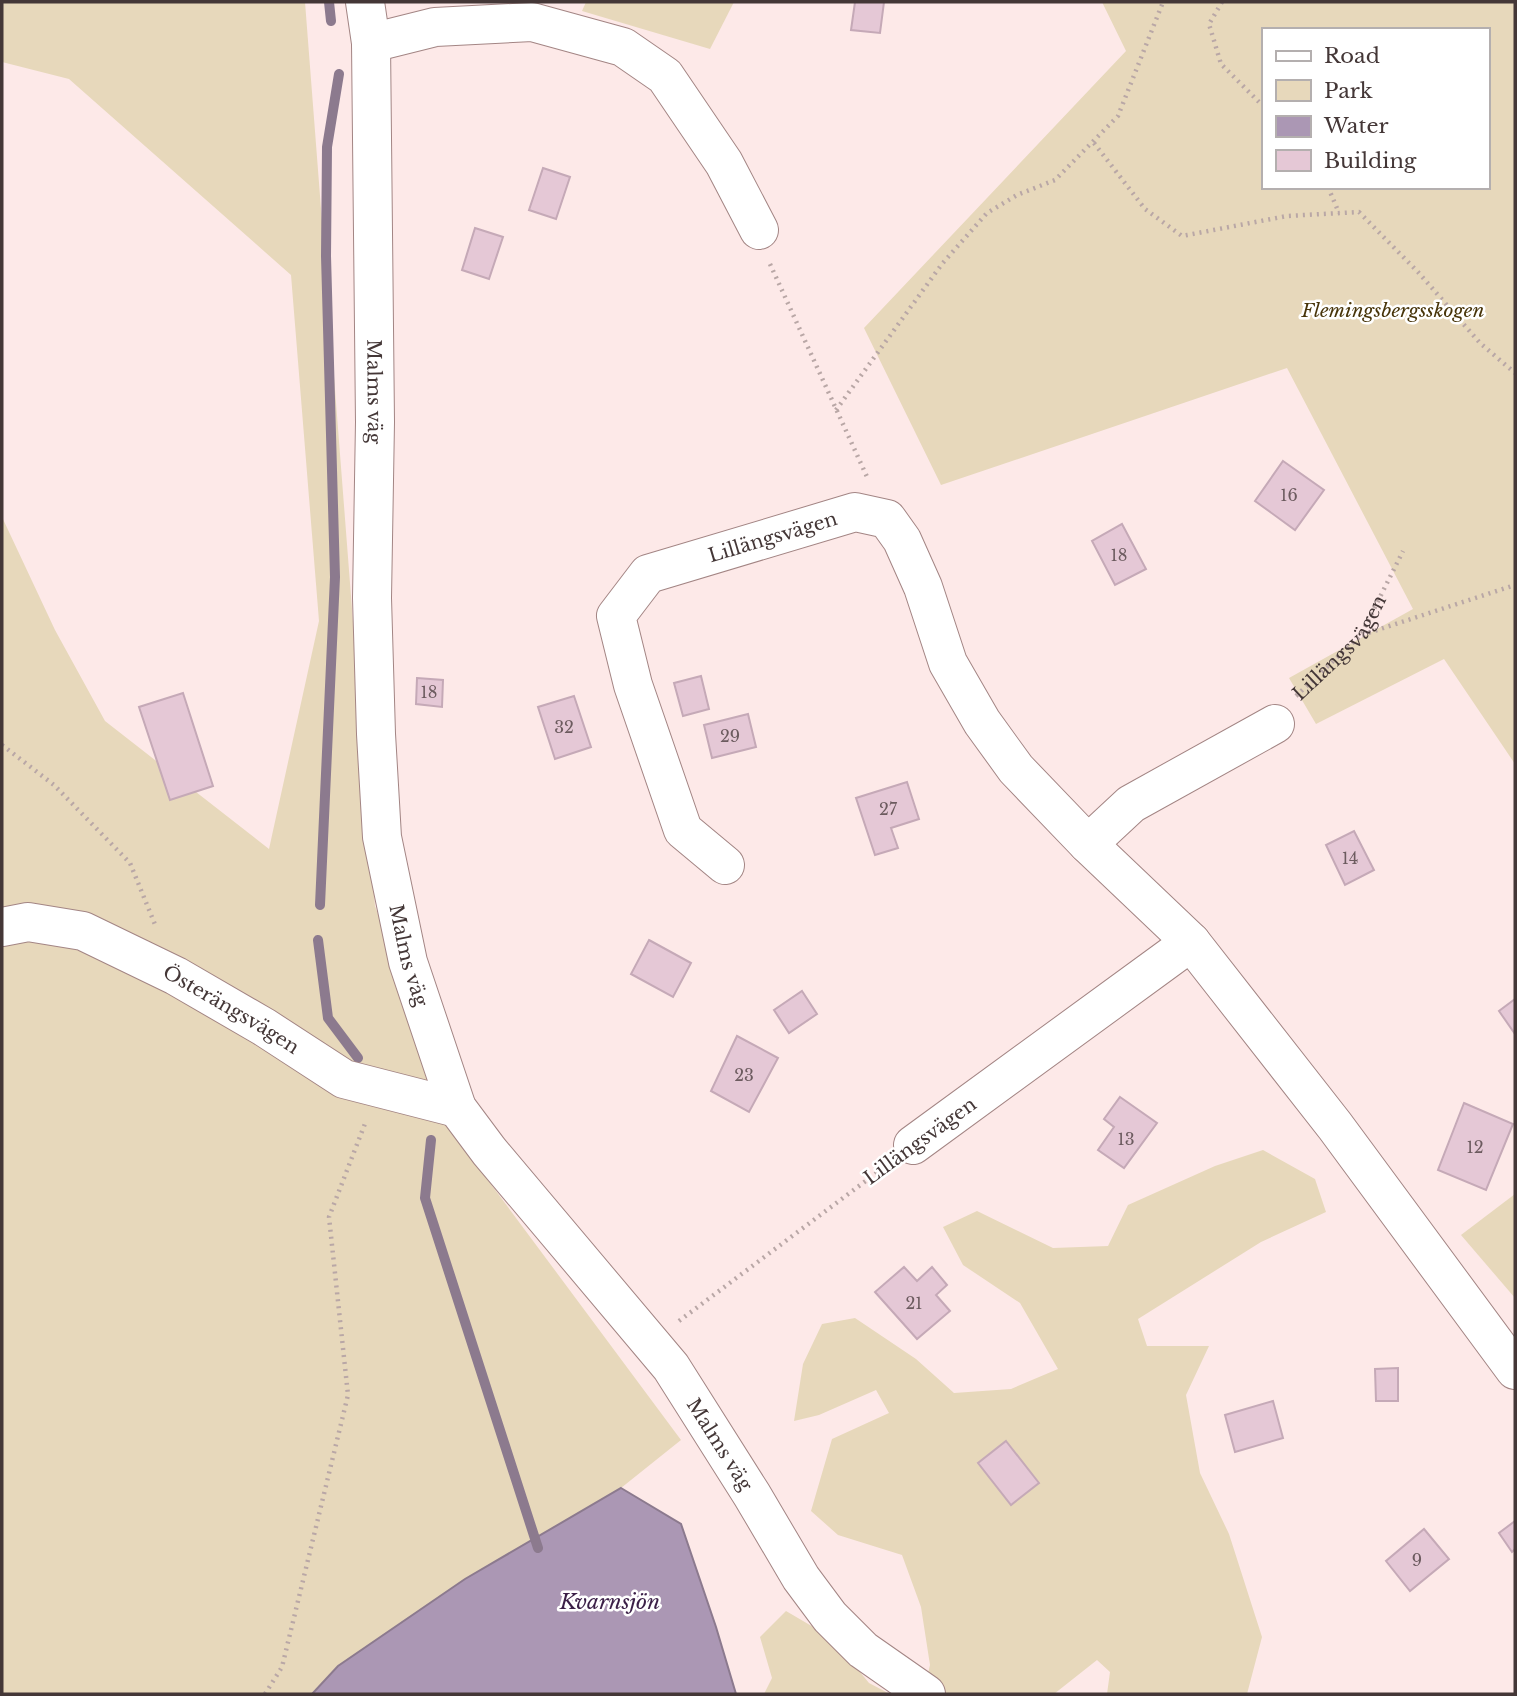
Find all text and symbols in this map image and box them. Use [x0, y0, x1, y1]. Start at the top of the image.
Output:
legend [1262, 28, 1489, 189]
text: Road [1324, 43, 1380, 69]
text: Park [1324, 78, 1373, 104]
text: Water [1323, 113, 1388, 139]
text: Building [1324, 148, 1417, 174]
park label: Flemingsbergsskogen [1301, 299, 1485, 322]
street label: Malms väg [363, 339, 387, 445]
house number: 16 [1280, 485, 1298, 505]
street label: Lillängsvägen [705, 507, 840, 567]
house number: 18 [1111, 545, 1127, 565]
street label: Lillängsvägen [1288, 591, 1391, 705]
house number: 18 [421, 682, 437, 702]
house number: 32 [554, 717, 574, 737]
house number: 29 [720, 726, 740, 746]
house number: 27 [879, 799, 898, 819]
house number: 14 [1342, 848, 1358, 868]
street label: Malms väg [385, 902, 434, 1010]
street label: Österängsvägen [160, 960, 304, 1058]
house number: 23 [734, 1065, 754, 1085]
street label: Lillängsvägen [859, 1093, 981, 1189]
house number: 13 [1118, 1129, 1135, 1149]
house number: 12 [1467, 1137, 1484, 1157]
house number: 21 [906, 1293, 923, 1313]
street label: Malms väg [682, 1394, 758, 1495]
house number: 9 [1412, 1550, 1422, 1570]
water label: Kvarnsjön [559, 1589, 660, 1615]

